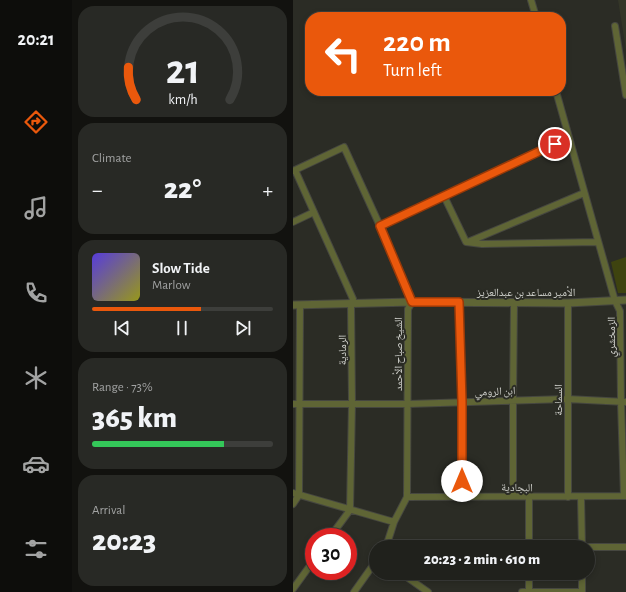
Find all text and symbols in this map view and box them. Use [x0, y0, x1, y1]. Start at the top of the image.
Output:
icon: left [317, 28, 369, 80]
text: 220 m [383, 29, 451, 57]
text: 20:21 [18, 31, 54, 49]
text: 21 [165, 49, 200, 90]
text: Turn left [383, 62, 442, 80]
text: km/h [168, 92, 197, 106]
icon: directions [22, 108, 50, 136]
pin [538, 127, 572, 161]
icon: arrive [544, 133, 566, 155]
text: Climate [92, 152, 131, 165]
text: 22° [164, 174, 201, 204]
text: − [92, 179, 103, 201]
text: + [262, 179, 273, 201]
icon: music [22, 194, 50, 222]
text: Slow Tide [152, 261, 210, 276]
icon: phone [22, 279, 50, 307]
text: Marlow [152, 279, 190, 292]
street label: الأمير مساعد بن عبدالعزيز [476, 286, 575, 299]
icon: previous [111, 317, 133, 339]
icon: pause [171, 317, 193, 339]
icon: next [232, 317, 254, 339]
street label: الشيخ صباح الأحمد [392, 317, 405, 391]
street label: الزمخشري [606, 317, 620, 357]
street label: الرمادية [337, 335, 348, 365]
icon: climate [22, 364, 50, 392]
text: Range · 73% [92, 381, 153, 394]
street label: السماحة [553, 384, 564, 416]
street label: ابن الرومي [474, 385, 516, 401]
text: 365 km [92, 403, 177, 433]
icon: car [22, 450, 50, 478]
position arrow [441, 460, 483, 502]
street label: البجادية [501, 482, 533, 494]
text: Arrival [92, 504, 125, 517]
text: 20:23 [92, 526, 156, 556]
speed limit sign: 30 [305, 528, 357, 580]
icon: filters [22, 535, 50, 563]
text: 20:23 · 2 min · 610 m [424, 552, 540, 567]

